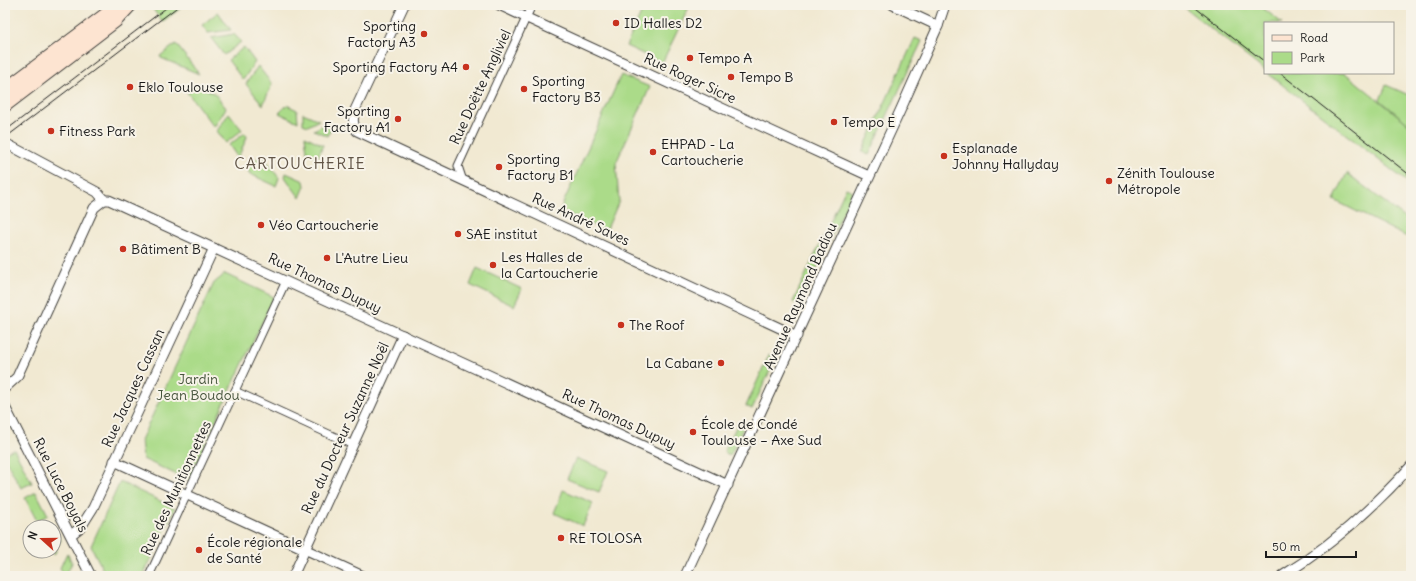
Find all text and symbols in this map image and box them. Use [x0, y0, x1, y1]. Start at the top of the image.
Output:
place label: ID Halles D2 [624, 14, 703, 32]
place label: Sporting Factory A3 [347, 17, 416, 51]
marker: ID Halles D2 [611, 18, 621, 28]
legend [1264, 22, 1394, 74]
street label: Rue Doëtte Angliviel [445, 27, 515, 147]
marker: Sporting Factory A3 [419, 29, 429, 39]
text: Road [1300, 30, 1328, 45]
street label: Rue Roger Sicre [641, 49, 739, 107]
place label: Tempo A [698, 49, 752, 67]
text: Park [1300, 50, 1325, 65]
marker: Tempo A [685, 53, 695, 63]
place label: Sporting Factory A4 [333, 58, 458, 76]
marker: Sporting Factory A4 [461, 62, 471, 72]
place label: Tempo B [739, 68, 794, 86]
place label: Sporting Factory B3 [532, 72, 601, 106]
marker: Tempo B [726, 72, 736, 82]
place label: Eklo Toulouse [138, 78, 223, 96]
marker: Eklo Toulouse [125, 82, 135, 92]
marker: Sporting Factory B3 [519, 84, 529, 94]
place label: Sporting Factory A1 [324, 102, 390, 136]
place label: Tempo E [842, 113, 896, 131]
marker: Sporting Factory A1 [393, 114, 403, 124]
marker: Tempo E [829, 117, 839, 127]
place label: Fitness Park [59, 122, 135, 140]
marker: Fitness Park [46, 126, 56, 136]
place label: EHPAD - La Cartoucherie [661, 135, 744, 169]
place label: Esplanade Johnny Hallyday [952, 139, 1059, 173]
marker: EHPAD - La Cartoucherie [648, 147, 658, 157]
place label: Sporting Factory B1 [507, 150, 574, 184]
marker: Esplanade Johnny Hallyday [939, 151, 949, 161]
district label: CARTOUCHERIE [234, 153, 366, 173]
marker: Sporting Factory B1 [494, 162, 504, 172]
place label: Zénith Toulouse Métropole [1117, 164, 1215, 198]
marker: Zénith Toulouse Métropole [1104, 176, 1114, 186]
street label: Rue André Saves [529, 188, 633, 250]
place label: Véo Cartoucherie [269, 216, 379, 234]
marker: Véo Cartoucherie [256, 220, 266, 230]
street label: Avenue Raymond Badiou [759, 220, 841, 372]
place label: SAE institut [466, 225, 538, 243]
marker: SAE institut [453, 229, 463, 239]
place label: Bâtiment B [131, 240, 201, 258]
marker: Bâtiment B [118, 244, 128, 254]
place label: Les Halles de la Cartoucherie [501, 248, 598, 282]
street label: Rue Thomas Dupuy [265, 249, 385, 317]
place label: L'Autre Lieu [335, 249, 408, 267]
marker: L'Autre Lieu [322, 253, 332, 263]
marker: Les Halles de la Cartoucherie [488, 260, 498, 270]
place label: The Roof [629, 316, 685, 334]
marker: The Roof [616, 320, 626, 330]
street label: Rue Jacques Cassan [98, 326, 168, 450]
street label: Rue du Docteur Suzanne Noël [297, 339, 393, 517]
place label: La Cabane [646, 354, 713, 372]
marker: La Cabane [716, 358, 726, 368]
park label: Jardin Jean Boudou [156, 370, 240, 404]
street label: Rue Thomas Dupuy [559, 385, 679, 453]
place label: École de Condé Toulouse – Axe Sud [701, 415, 822, 449]
street label: Rue des Munitionnettes [137, 418, 215, 558]
marker: École de Condé Toulouse – Axe Sud [688, 427, 698, 437]
street label: Rue Luce Boyals [29, 435, 93, 535]
north arrow [22, 519, 62, 559]
text: N [25, 529, 41, 541]
place label: RE TOLOSA [569, 529, 642, 547]
place label: École régionale de Santé [207, 533, 302, 567]
marker: RE TOLOSA [556, 533, 566, 543]
scale bar [1266, 533, 1356, 559]
text: 50 m [1272, 539, 1301, 554]
marker: École régionale de Santé [194, 545, 204, 555]

